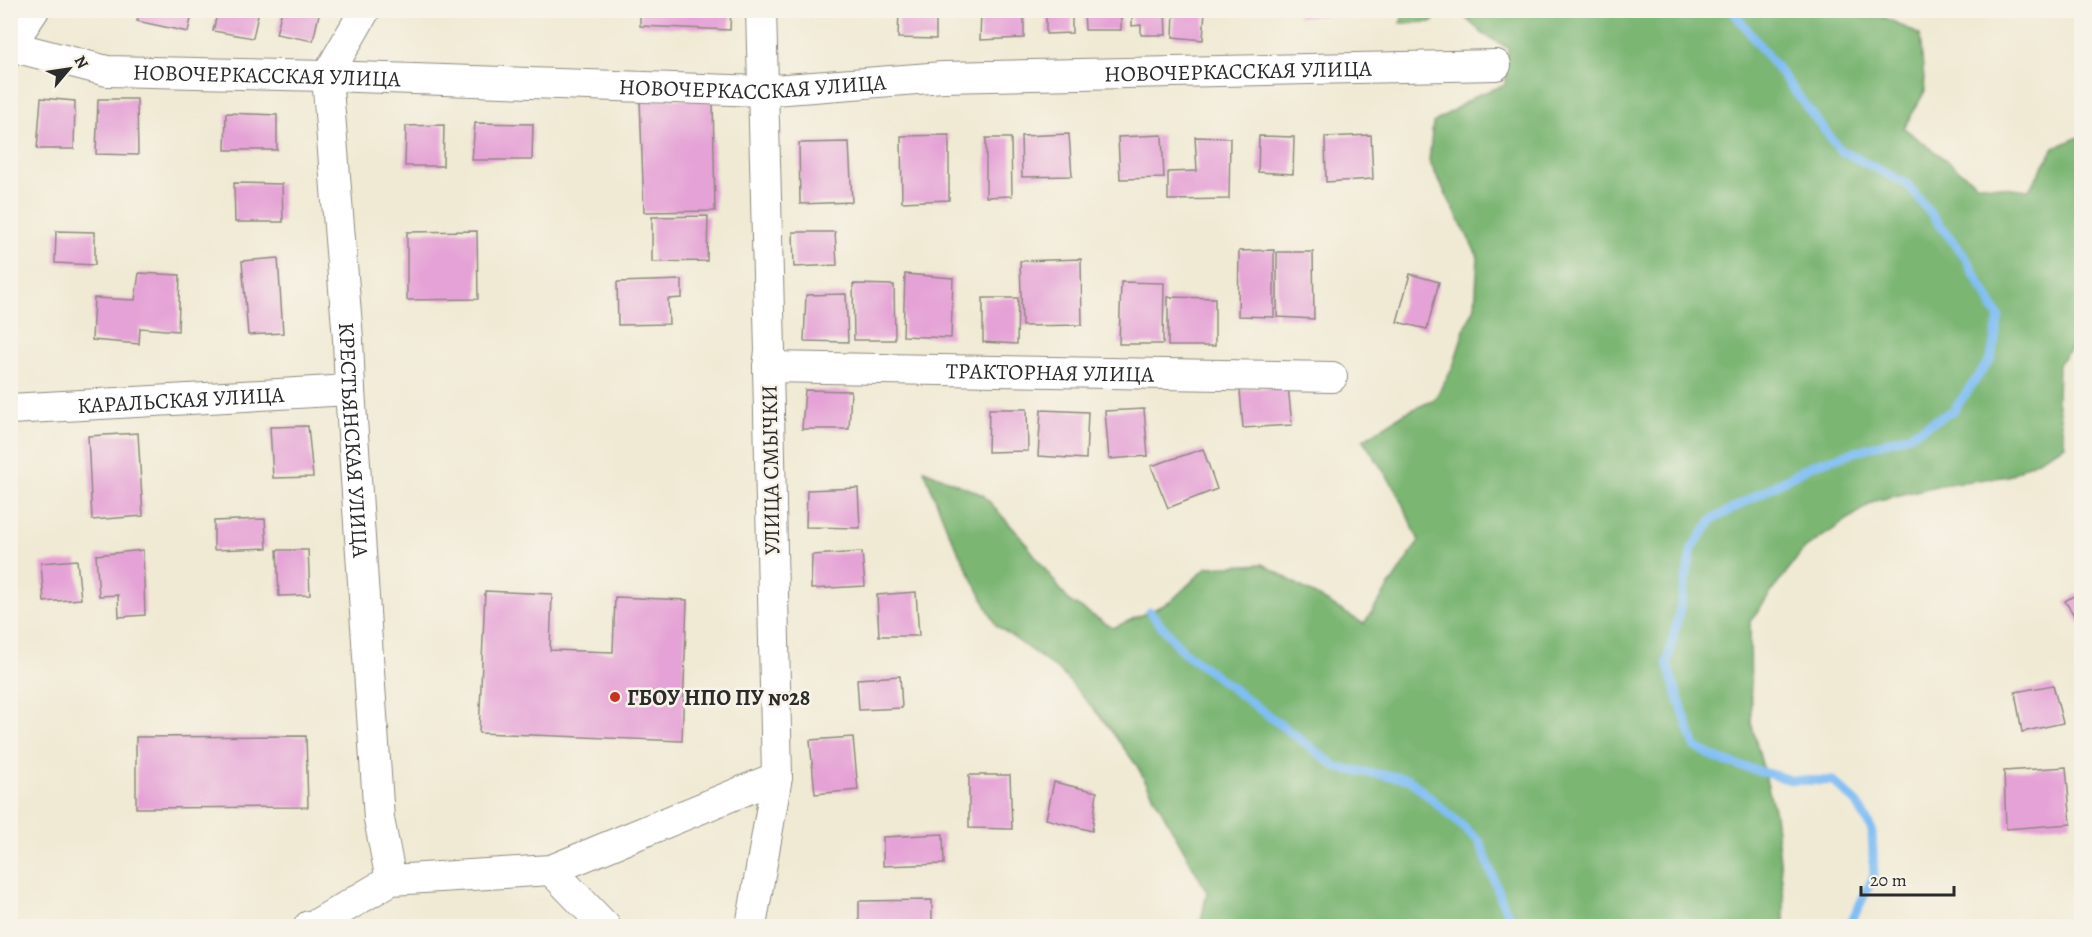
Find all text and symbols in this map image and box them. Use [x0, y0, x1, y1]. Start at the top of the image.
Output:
north arrow [39, 39, 99, 99]
text: N [69, 52, 94, 73]
street label: НОВОЧЕРКАССКАЯ УЛИЦА [1104, 54, 1373, 90]
street label: НОВОЧЕРКАССКАЯ УЛИЦА [133, 58, 402, 95]
street label: НОВОЧЕРКАССКАЯ УЛИЦА [618, 67, 888, 107]
street label: КРЕСТЬЯНСКАЯ УЛИЦА [331, 321, 375, 560]
street label: ТРАКТОРНАЯ УЛИЦА [946, 356, 1155, 390]
street label: КАРАЛЬСКАЯ УЛИЦА [76, 380, 286, 421]
street label: УЛИЦА СМЫЧКИ [755, 385, 787, 555]
place label: ГБОУ НПО ПУ №28 [627, 683, 810, 713]
marker: ГБОУ НПО ПУ №28 [608, 690, 622, 704]
scale bar [1861, 859, 1954, 897]
text: 20 m [1870, 868, 1907, 892]

